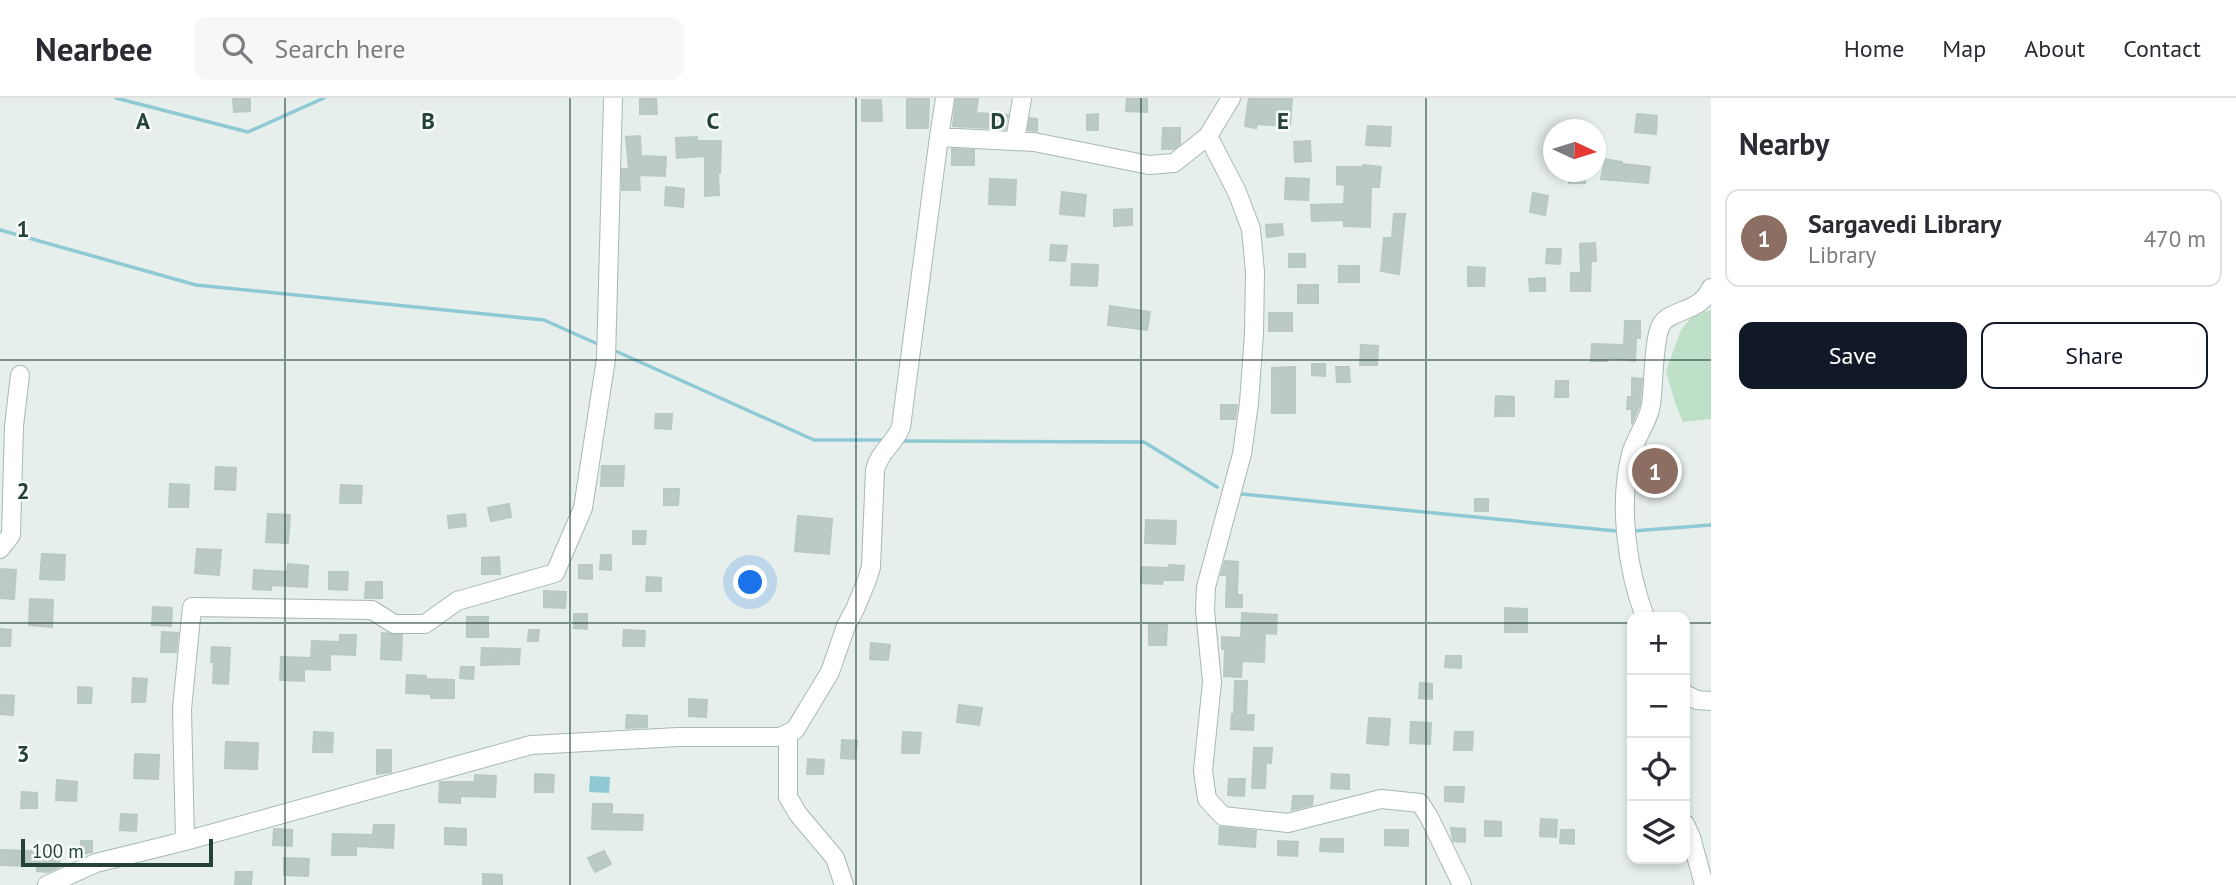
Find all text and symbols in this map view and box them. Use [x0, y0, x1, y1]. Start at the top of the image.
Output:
search box [194, 17, 684, 80]
text: Nearbee [35, 27, 152, 70]
icon: search [218, 29, 256, 67]
text: Search here [274, 32, 406, 65]
text: Home [1844, 33, 1904, 64]
text: Map [1942, 33, 1986, 64]
text: About [2024, 33, 2085, 64]
text: Contact [2123, 33, 2201, 64]
text: A [136, 106, 150, 135]
text: B [421, 106, 435, 135]
text: C [707, 106, 720, 135]
text: D [991, 106, 1005, 135]
text: E [1277, 106, 1289, 135]
north arrow [1543, 119, 1606, 182]
text: Nearby [1739, 124, 1829, 163]
text: Sargavedi Library [1808, 207, 2002, 240]
text: 1 [16, 214, 30, 243]
text: 1 [1757, 224, 1771, 253]
text: 470 m [2144, 224, 2206, 253]
text: Library [1808, 240, 1876, 269]
button: Save [1739, 322, 1967, 389]
button: Share [1981, 322, 2208, 389]
pin: 1 [1632, 445, 1678, 497]
text: 2 [16, 476, 30, 505]
your location [733, 565, 767, 599]
map controls [1627, 612, 1690, 864]
button: + [1627, 612, 1690, 675]
button: − [1627, 675, 1690, 738]
button: locate [1627, 738, 1690, 801]
text: 3 [16, 739, 30, 768]
button: layers [1627, 801, 1690, 864]
scale bar [21, 836, 214, 868]
text: 100 m [32, 839, 84, 863]

